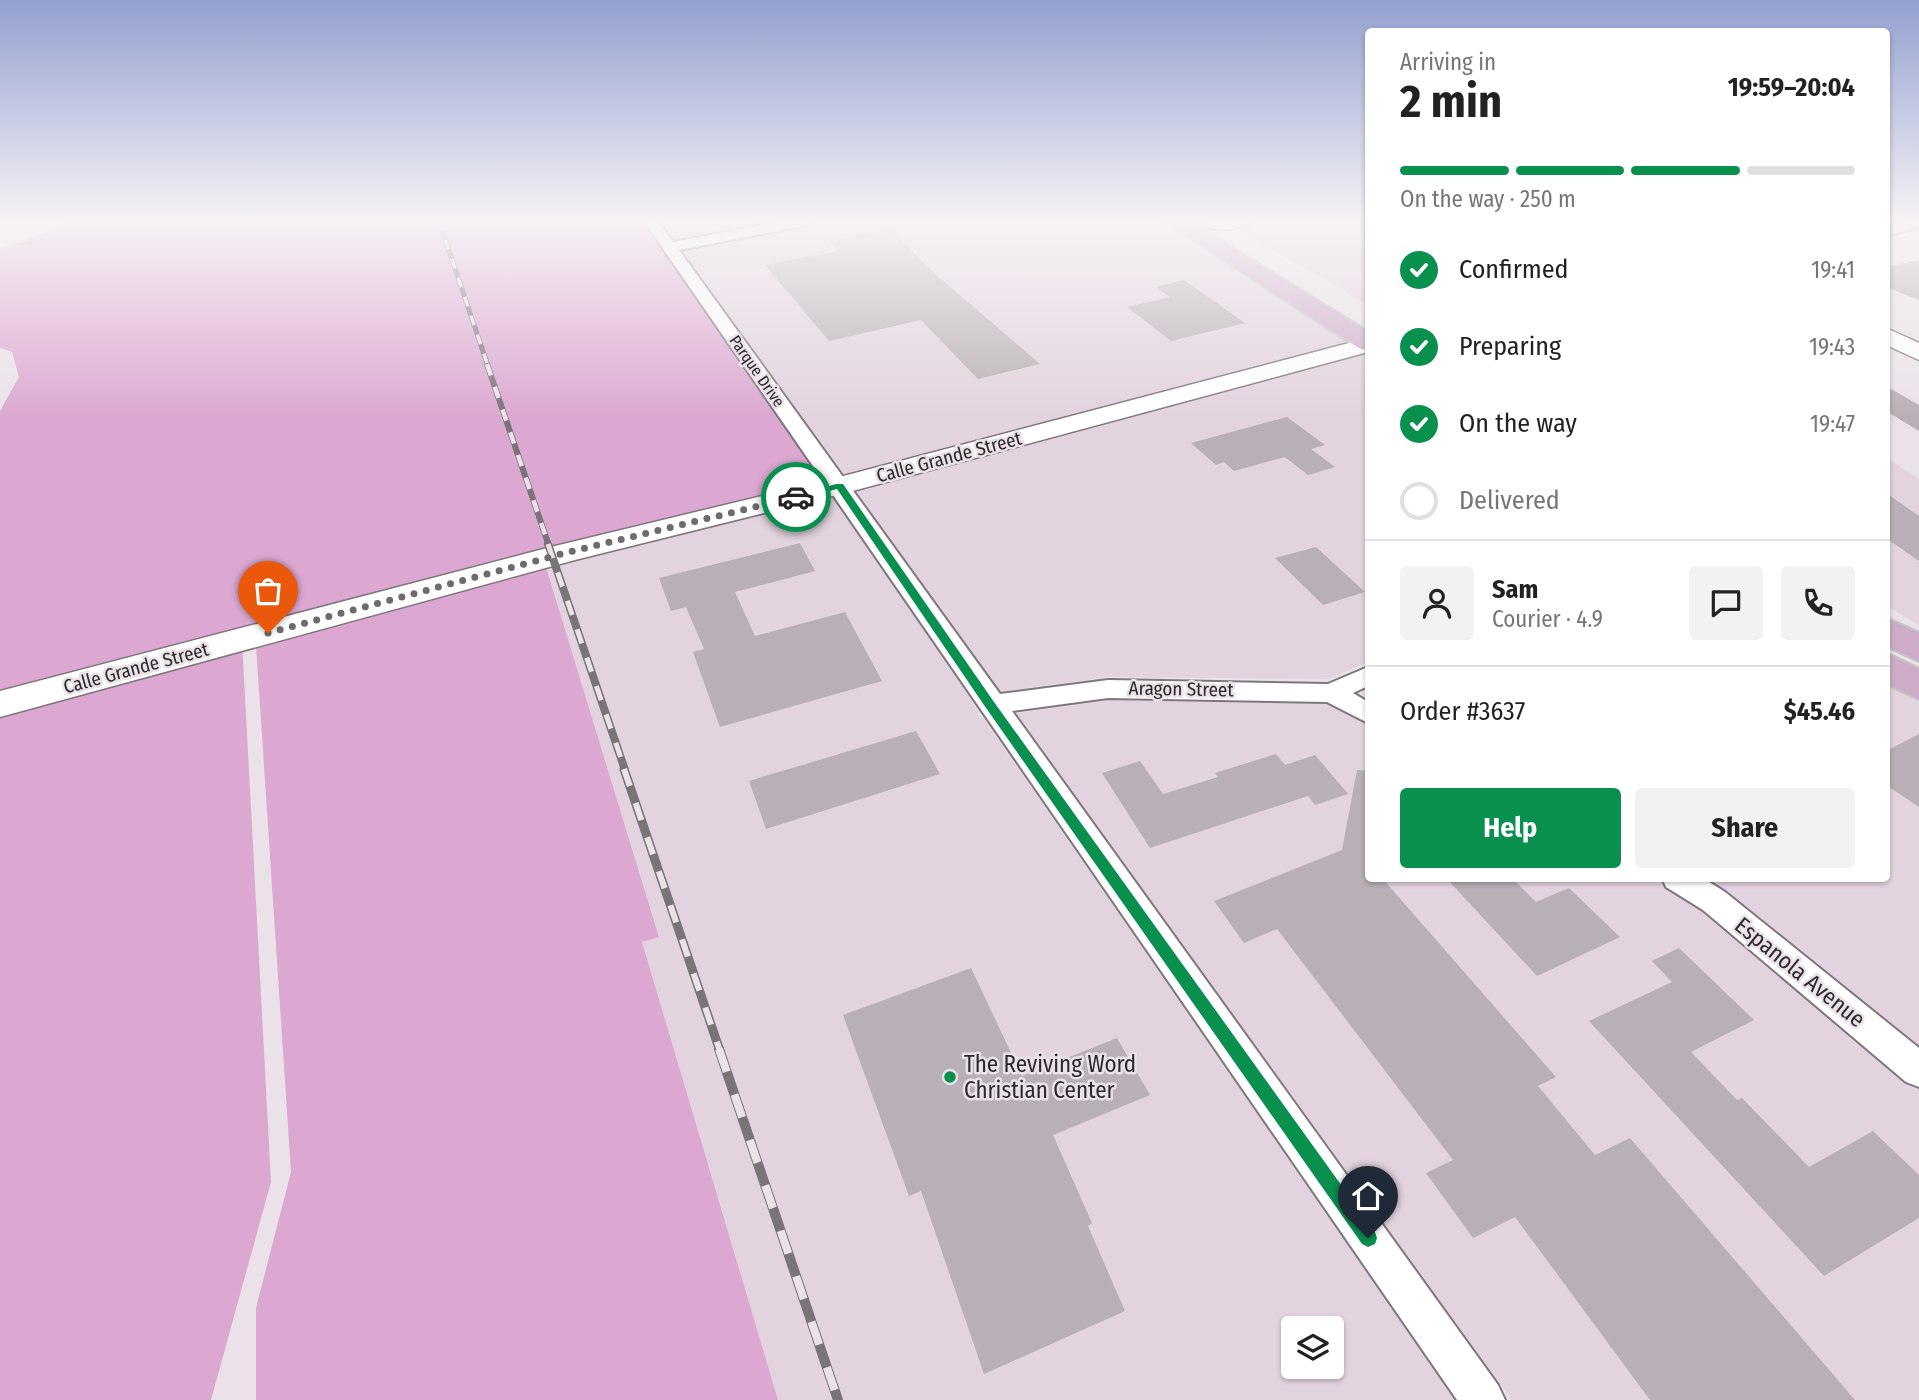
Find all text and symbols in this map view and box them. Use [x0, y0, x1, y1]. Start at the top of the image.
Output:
text: Arriving in [1400, 48, 1496, 76]
text: 19:59–20:04 [1728, 72, 1855, 103]
text: 2 min [1400, 74, 1502, 129]
text: On the way · 250 m [1400, 185, 1576, 213]
icon: check [1400, 251, 1438, 289]
text: Confirmed [1459, 254, 1569, 285]
text: 19:41 [1811, 256, 1855, 284]
icon: check [1400, 328, 1438, 366]
text: Preparing [1459, 331, 1561, 362]
street label: Parque Drive [725, 332, 789, 411]
text: 19:43 [1809, 333, 1855, 361]
icon: check [1400, 405, 1438, 443]
text: On the way [1459, 408, 1577, 439]
text: 19:47 [1810, 410, 1855, 438]
street label: Calle Grande Street [874, 426, 1025, 487]
courier [761, 462, 831, 532]
icon: car [777, 478, 815, 516]
text: Delivered [1459, 485, 1560, 516]
pin [238, 561, 298, 633]
button: person [1400, 566, 1474, 640]
button: chat [1689, 566, 1763, 640]
button: phone [1781, 566, 1855, 640]
icon: bag [249, 572, 287, 610]
text: Sam [1492, 574, 1538, 605]
text: Courier · 4.9 [1492, 605, 1603, 633]
street label: Calle Grande Street [61, 637, 212, 698]
street label: Aragon Street [1128, 677, 1234, 701]
text: Order #3637 [1400, 696, 1525, 727]
text: $45.46 [1784, 696, 1855, 727]
button: Help [1400, 788, 1621, 868]
button: Share [1635, 788, 1855, 868]
street label: Espanola Avenue [1729, 911, 1871, 1033]
place label: The Reviving Word Christian Center [964, 1050, 1136, 1104]
marker: The Reviving Word Christian Center [942, 1069, 958, 1085]
pin [1338, 1166, 1398, 1238]
icon: home [1349, 1177, 1387, 1215]
map controls [1281, 1316, 1344, 1379]
button: layers [1281, 1316, 1344, 1379]

